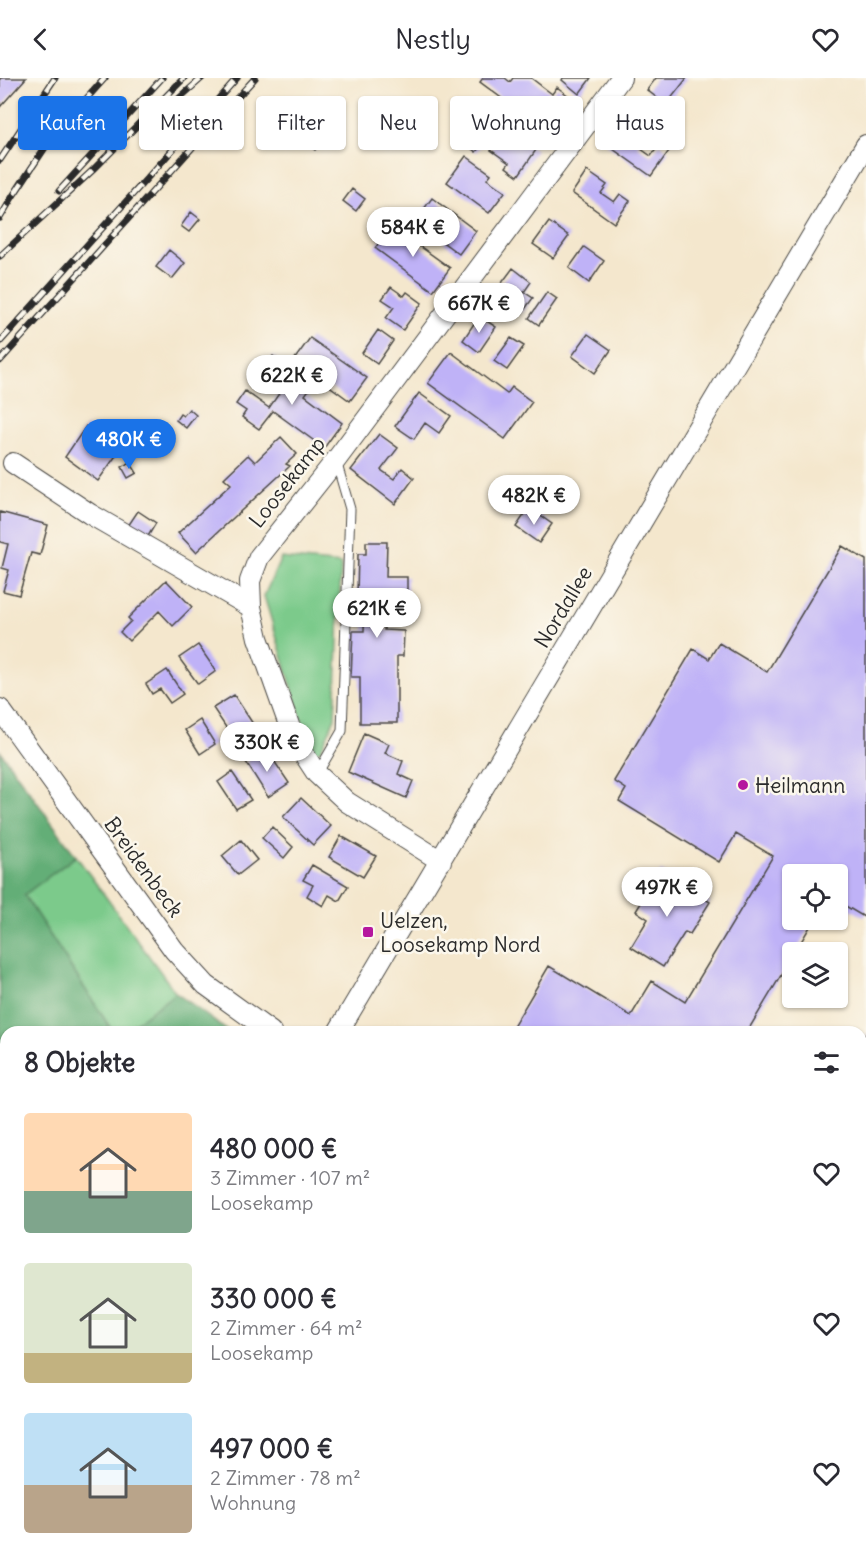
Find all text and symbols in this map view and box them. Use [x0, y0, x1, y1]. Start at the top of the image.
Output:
text: Nestly [395, 22, 471, 56]
icon: back [24, 23, 57, 56]
icon: heart [809, 23, 842, 56]
chip: Kaufen [18, 96, 127, 150]
chip: Mieten [139, 96, 244, 150]
chip: Filter [256, 96, 346, 150]
chip: Neu [358, 96, 438, 150]
chip: Wohnung [450, 96, 583, 150]
chip: Haus [595, 96, 685, 150]
pin: 584K € [364, 207, 462, 258]
text: 584K € [381, 214, 445, 239]
pin: 667K € [430, 283, 528, 334]
text: 667K € [448, 290, 510, 315]
pin: 622K € [243, 355, 341, 406]
text: 622K € [260, 362, 324, 387]
pin: 480K € [80, 419, 178, 470]
text: 480K € [96, 426, 162, 451]
street label: Loosekamp [243, 431, 331, 533]
pin: 482K € [485, 475, 583, 526]
text: 482K € [502, 482, 566, 507]
street label: Nordallee [528, 561, 598, 653]
pin: 621K € [328, 588, 426, 639]
text: 621K € [347, 595, 407, 620]
pin: 330K € [218, 722, 316, 773]
text: 330K € [234, 729, 300, 754]
place label: Heilmann [755, 772, 845, 799]
marker: Heilmann [736, 778, 750, 792]
street label: Breidenbeck [98, 811, 190, 923]
map controls [782, 864, 848, 1008]
button: locate [782, 864, 848, 930]
pin: 497K € [618, 867, 716, 918]
text: 497K € [636, 874, 698, 899]
place label: Uelzen, Loosekamp Nord [380, 907, 540, 958]
marker: Uelzen, Loosekamp Nord [361, 925, 375, 939]
button: layers [782, 942, 848, 1008]
text: 8 Objekte [24, 1046, 135, 1079]
icon: filters [810, 1046, 843, 1079]
text: 480 000 € [210, 1132, 338, 1165]
icon: home [72, 1137, 144, 1209]
icon: heart [810, 1157, 843, 1190]
text: 3 Zimmer · 107 m² [210, 1165, 370, 1190]
text: Loosekamp [210, 1190, 313, 1215]
text: 330 000 € [210, 1282, 337, 1315]
icon: home [72, 1287, 144, 1359]
icon: heart [810, 1307, 843, 1340]
text: 2 Zimmer · 64 m² [210, 1315, 362, 1340]
text: Loosekamp [210, 1340, 313, 1365]
text: 497 000 € [210, 1432, 333, 1465]
icon: home [72, 1437, 144, 1509]
icon: heart [810, 1457, 843, 1490]
text: 2 Zimmer · 78 m² [210, 1465, 361, 1490]
text: Wohnung [210, 1490, 296, 1515]

